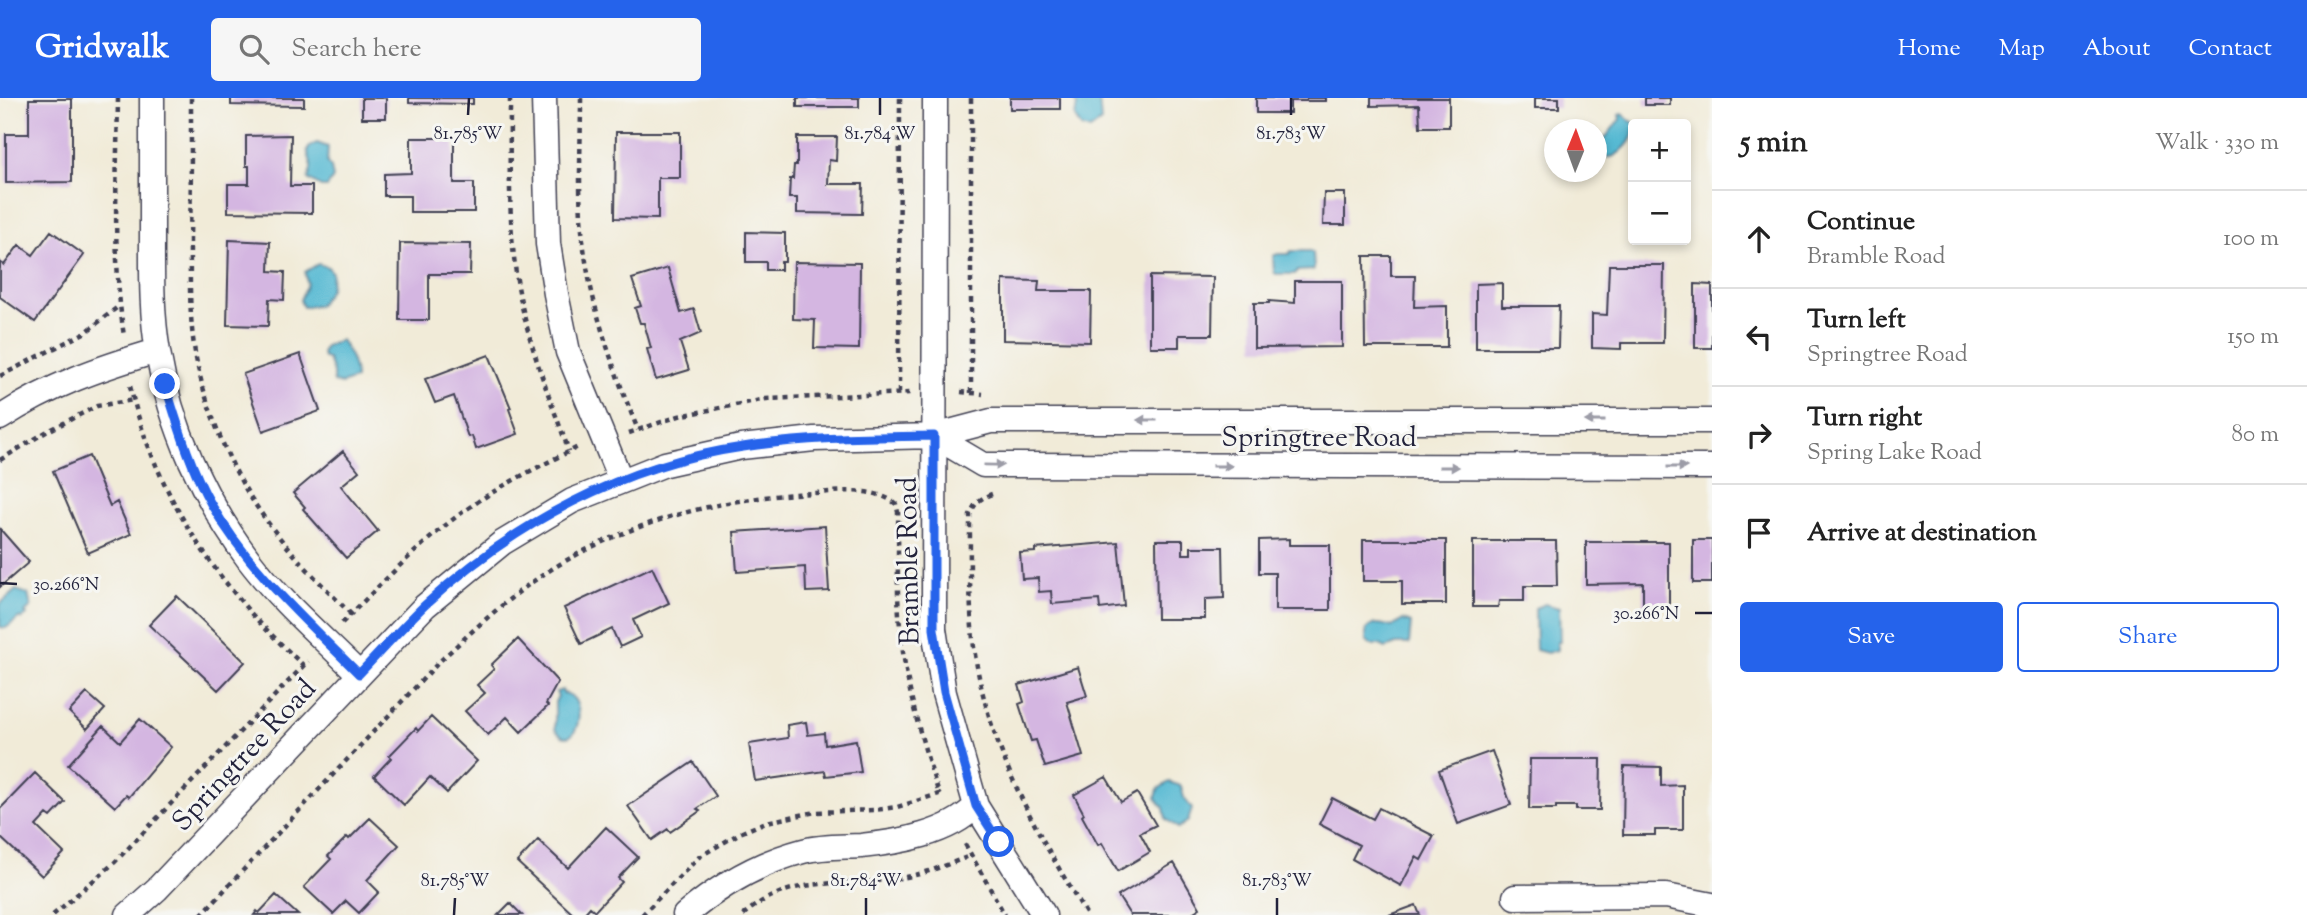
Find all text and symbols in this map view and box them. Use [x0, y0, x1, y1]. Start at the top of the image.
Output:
search box [211, 18, 701, 81]
text: Gridwalk [35, 25, 169, 73]
icon: search [235, 30, 273, 68]
text: Search here [291, 31, 422, 68]
text: Home [1898, 32, 1961, 66]
text: Map [1999, 32, 2045, 66]
text: About [2083, 32, 2150, 66]
text: Contact [2188, 32, 2272, 66]
north arrow [1544, 119, 1607, 182]
map controls [1628, 119, 1691, 245]
button: + [1628, 119, 1691, 182]
text: 81.785°W [434, 122, 502, 148]
text: 81.784°W [844, 122, 916, 148]
text: 81.783°W [1256, 122, 1326, 148]
text: 5 min [1740, 122, 1808, 165]
text: Walk · 330 m [2155, 127, 2279, 160]
button: − [1628, 182, 1691, 245]
text: Continue [1807, 204, 1915, 241]
icon: ahead [1740, 220, 1778, 258]
text: 100 m [2223, 223, 2279, 256]
text: Bramble Road [1807, 241, 1945, 274]
text: Turn left [1807, 302, 1906, 339]
icon: left [1740, 318, 1778, 356]
text: 150 m [2227, 321, 2279, 354]
text: Springtree Road [1807, 339, 1968, 372]
route end [149, 368, 180, 399]
text: Turn right [1807, 400, 1922, 437]
one-way arrow [1136, 414, 1158, 426]
one-way arrow [1584, 415, 1606, 427]
icon: right [1740, 416, 1778, 454]
street label: Springtree Road [1221, 419, 1417, 459]
text: 80 m [2231, 419, 2279, 452]
text: Spring Lake Road [1807, 437, 1982, 470]
one-way arrow [984, 459, 1006, 471]
one-way arrow [1211, 460, 1233, 472]
one-way arrow [1439, 461, 1461, 472]
one-way arrow [1666, 461, 1688, 473]
street label: Bramble Road [889, 476, 931, 646]
icon: arrive [1740, 514, 1778, 552]
text: Arrive at destination [1807, 515, 2037, 552]
text: 30.266°N [33, 573, 99, 599]
text: 30.266°N [1613, 602, 1679, 628]
button: Save [1740, 602, 2003, 672]
button: Share [2017, 602, 2279, 672]
street label: Springtree Road [164, 671, 327, 841]
route start [983, 826, 1014, 857]
text: 81.785°W [421, 869, 489, 895]
text: 81.784°W [830, 869, 902, 895]
text: 81.783°W [1242, 869, 1312, 895]

